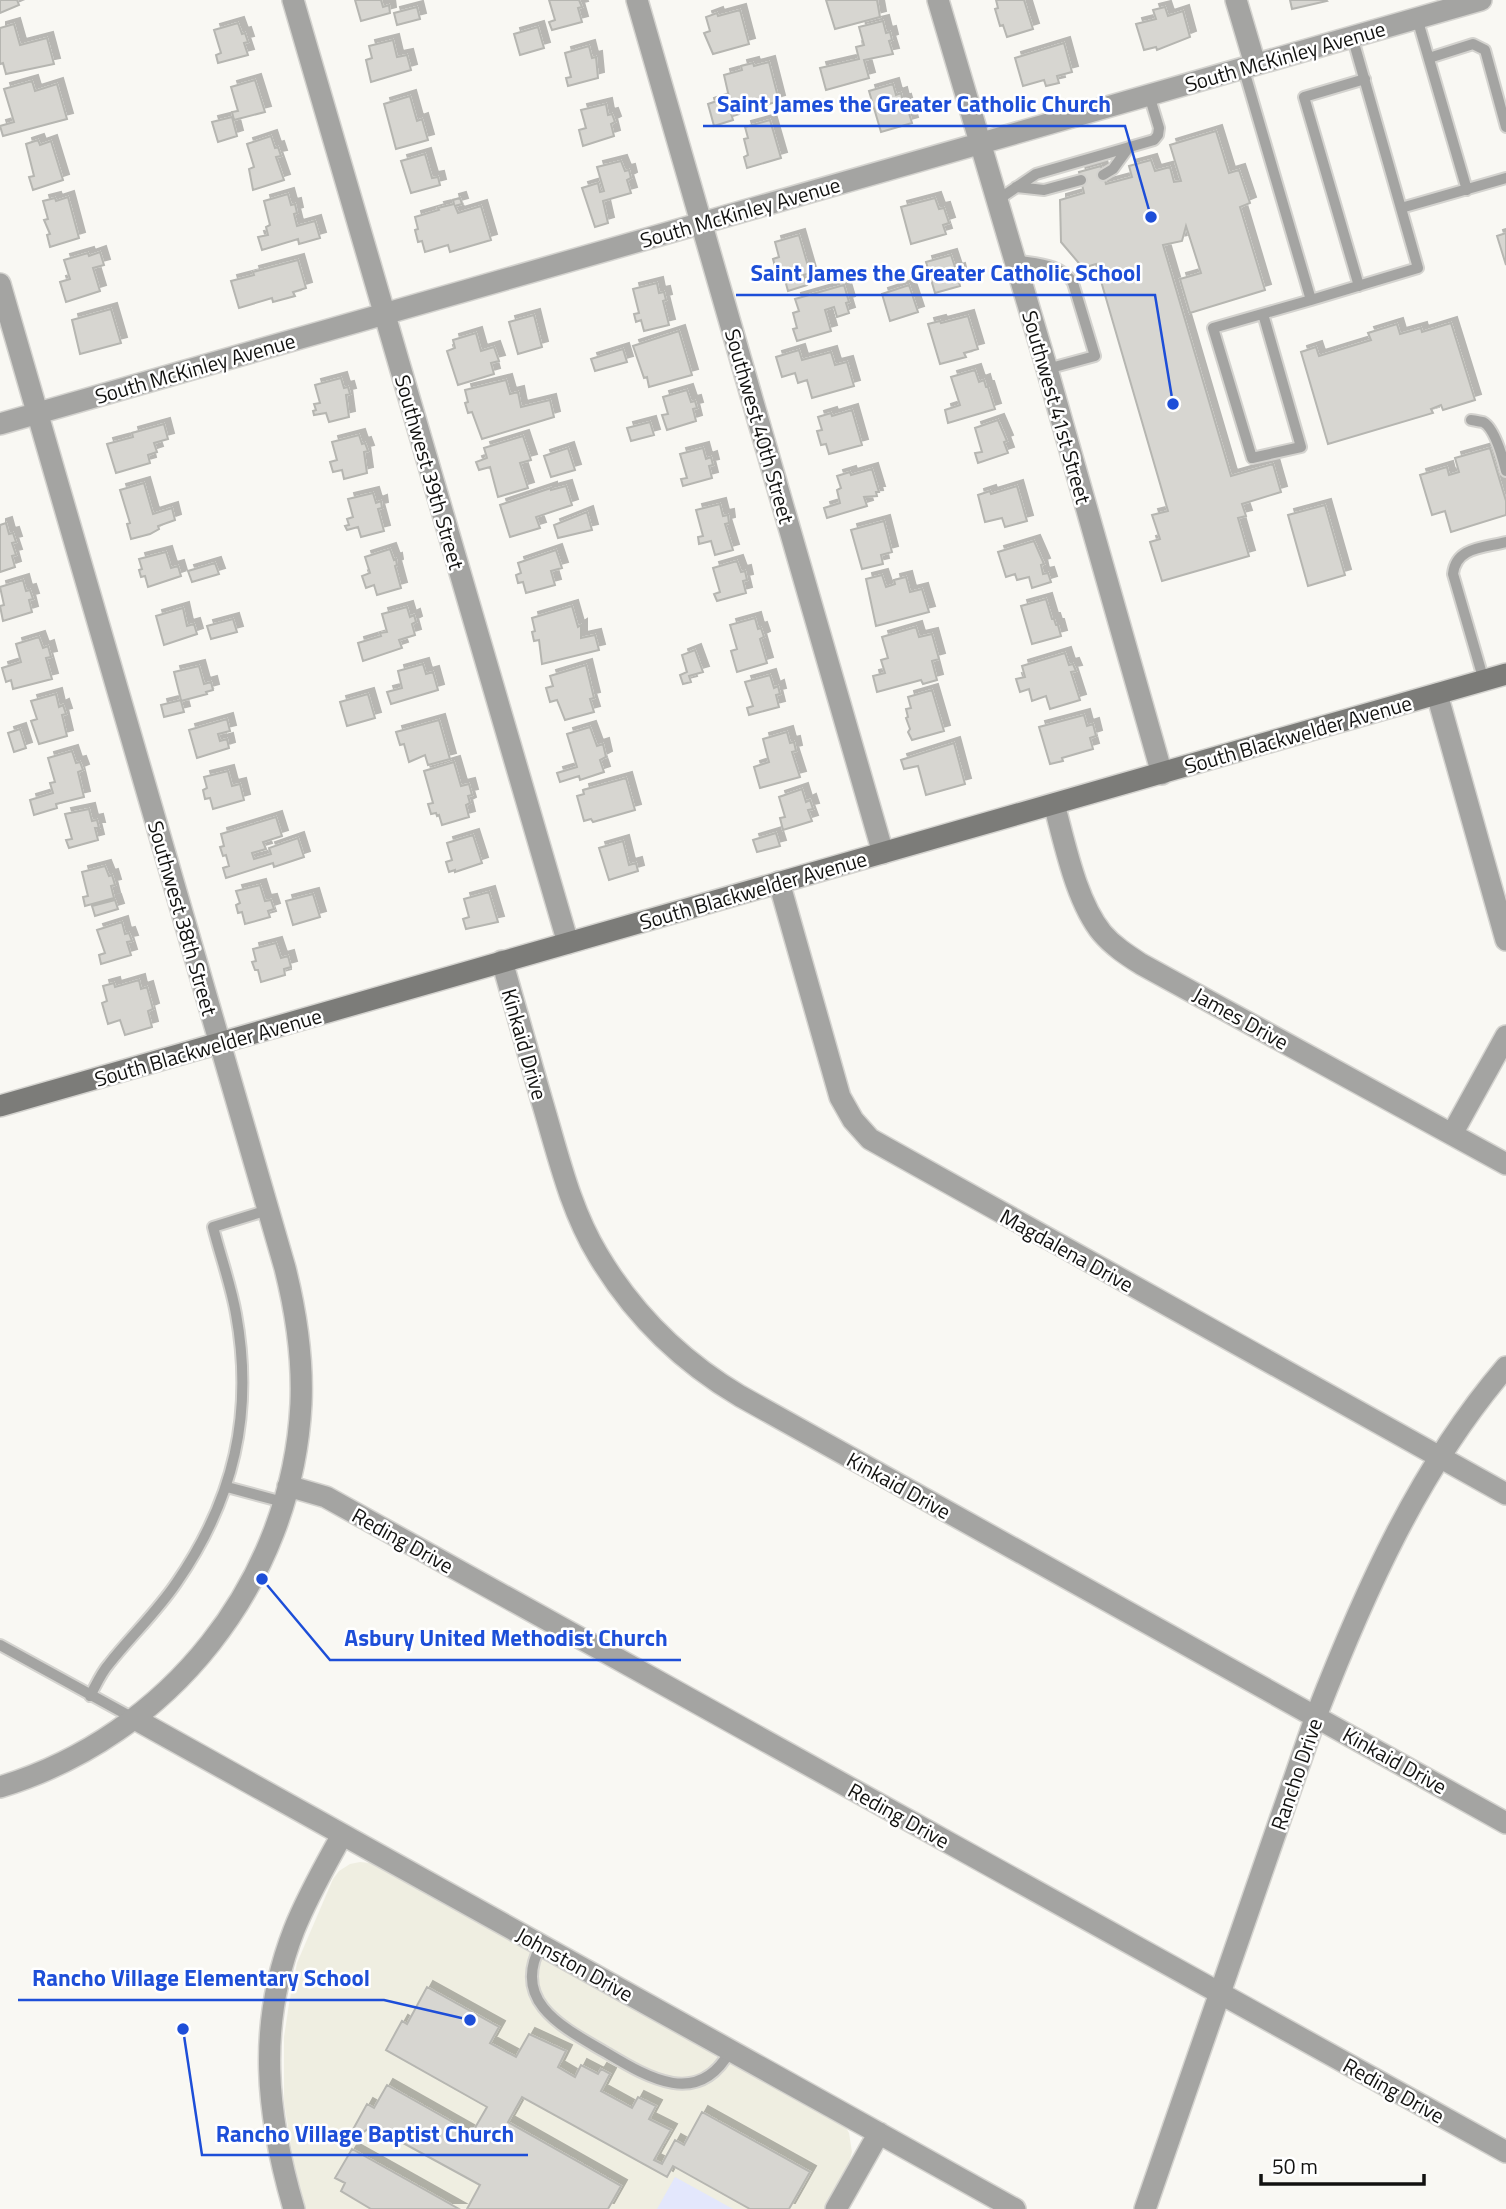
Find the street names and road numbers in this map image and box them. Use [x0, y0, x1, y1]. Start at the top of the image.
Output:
street label: South McKinley Avenue [1181, 12, 1389, 100]
street label: South McKinley Avenue [636, 168, 844, 256]
street label: Southwest 41st Street [1014, 307, 1100, 508]
street label: South McKinley Avenue [91, 324, 299, 412]
street label: Southwest 40th Street [717, 325, 803, 528]
street label: Southwest 39th Street [387, 371, 473, 574]
street label: South Blackwelder Avenue [1181, 686, 1415, 782]
street label: Southwest 38th Street [140, 817, 226, 1020]
street label: South Blackwelder Avenue [636, 842, 870, 938]
street label: James Drive [1187, 979, 1295, 1057]
street label: Kinkaid Drive [494, 985, 556, 1103]
street label: South Blackwelder Avenue [91, 999, 325, 1095]
street label: Magdalena Drive [994, 1200, 1140, 1300]
street label: Kinkaid Drive [841, 1443, 957, 1527]
street label: Reding Drive [346, 1499, 460, 1581]
street label: Rancho Drive [1262, 1714, 1330, 1834]
street label: Kinkaid Drive [1337, 1718, 1453, 1802]
street label: Reding Drive [842, 1774, 956, 1856]
street label: Johnston Drive [511, 1919, 639, 2009]
street label: Reding Drive [1337, 2049, 1451, 2131]

